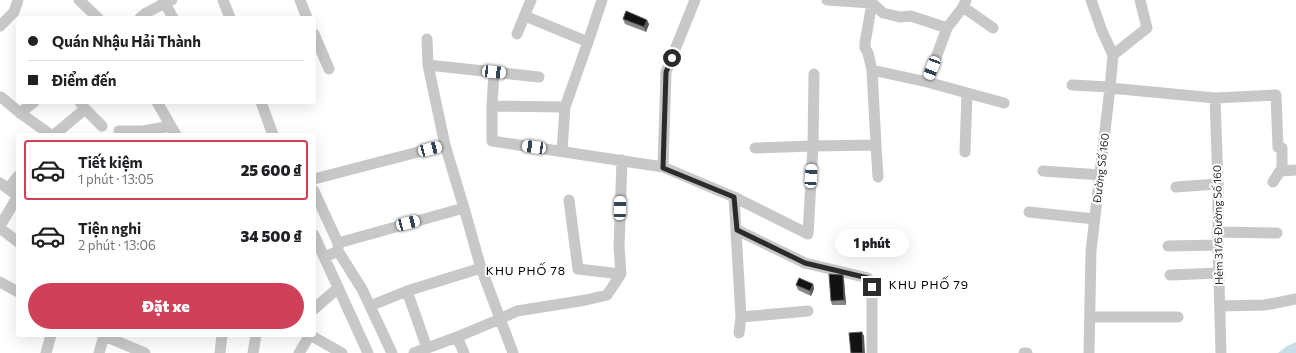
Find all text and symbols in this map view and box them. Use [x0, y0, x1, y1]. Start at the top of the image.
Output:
text: Quán Nhậu Hải Thành [52, 32, 201, 50]
route start [663, 49, 681, 67]
car [922, 55, 942, 81]
car [481, 65, 507, 79]
text: Điểm đến [52, 71, 116, 89]
street label: Đường Số 160 [1090, 132, 1111, 205]
car [521, 139, 547, 155]
car [417, 140, 443, 158]
icon: car [30, 152, 66, 188]
text: Tiết kiệm [78, 153, 143, 171]
text: 25 600 ₫ [241, 161, 302, 179]
car [804, 164, 818, 188]
street label: Hẻm 31/6 Đường Số 160 [1210, 165, 1225, 285]
text: 1 phút · 13:05 [78, 171, 154, 187]
car [614, 196, 626, 220]
car [395, 214, 421, 232]
icon: car [30, 218, 66, 254]
text: Tiện nghi [78, 219, 141, 237]
text: 34 500 ₫ [241, 227, 302, 245]
callout: 1 phút [835, 229, 909, 257]
text: 1 phút [854, 235, 890, 251]
text: 2 phút · 13:06 [78, 237, 156, 253]
district label: KHU PHỐ 78 [486, 262, 566, 277]
district label: KHU PHỐ 79 [889, 276, 969, 291]
route end [863, 278, 881, 296]
button: Đặt xe [28, 283, 304, 329]

